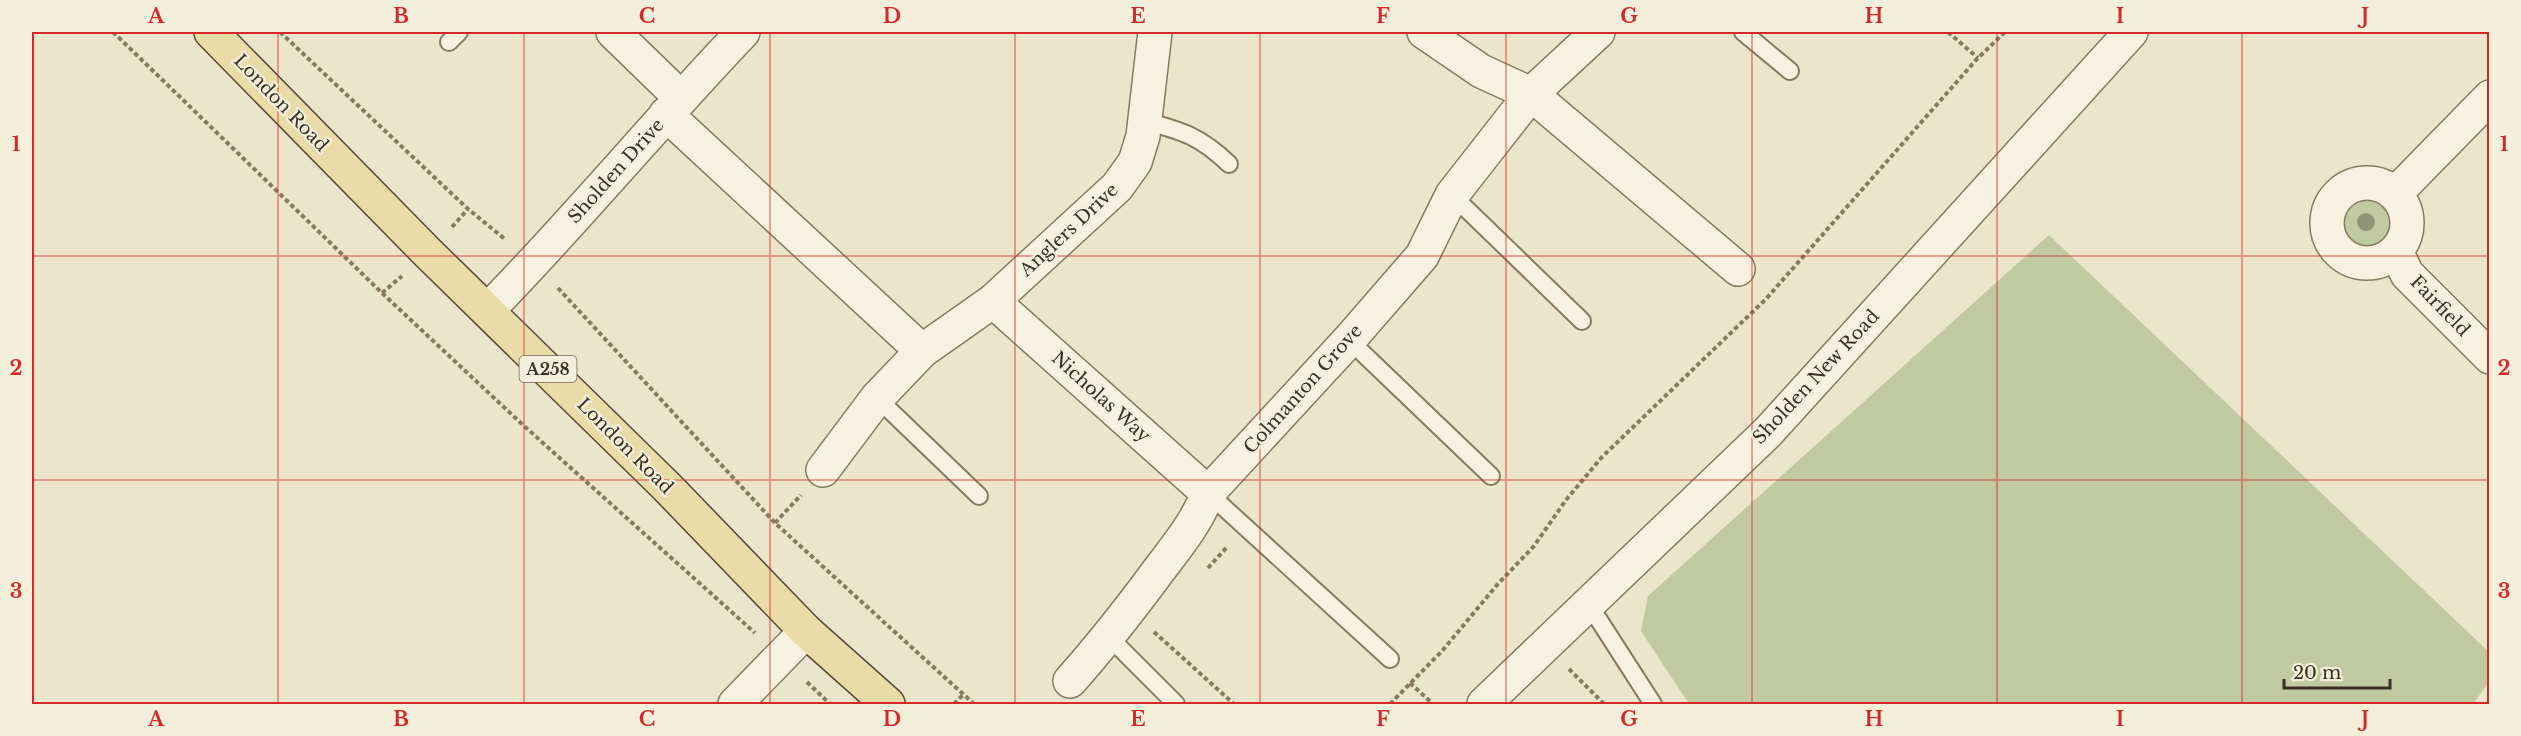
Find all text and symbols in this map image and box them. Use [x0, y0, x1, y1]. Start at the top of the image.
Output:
text: A [147, 4, 165, 28]
text: B [393, 4, 409, 28]
text: C [639, 4, 655, 28]
text: D [883, 4, 901, 28]
text: E [1130, 4, 1146, 28]
text: F [1376, 4, 1390, 28]
text: G [1620, 4, 1638, 28]
text: H [1865, 4, 1884, 28]
text: I [2116, 4, 2124, 28]
text: J [2357, 4, 2369, 28]
street label: London Road [229, 50, 333, 156]
street label: Sholden Drive [563, 114, 669, 228]
text: 1 [12, 132, 21, 156]
text: 1 [2500, 132, 2509, 156]
street label: Anglers Drive [1014, 179, 1123, 282]
street label: Fairfield [2406, 271, 2474, 341]
street label: Sholden New Road [1748, 305, 1884, 449]
street label: Colmanton Grove [1239, 320, 1367, 458]
street label: Nicholas Way [1047, 347, 1155, 447]
text: 2 [9, 356, 23, 380]
road number: A258 [520, 356, 576, 382]
text: 2 [2497, 356, 2511, 380]
street label: London Road [572, 393, 678, 499]
text: 3 [10, 579, 22, 603]
text: 3 [2498, 579, 2510, 603]
scale bar [2284, 652, 2390, 690]
text: 20 m [2293, 662, 2341, 684]
text: A [147, 707, 165, 731]
text: B [393, 707, 409, 731]
text: C [639, 707, 655, 731]
text: D [883, 707, 901, 731]
text: E [1130, 707, 1146, 731]
text: F [1376, 707, 1390, 731]
text: G [1620, 707, 1638, 731]
text: H [1865, 707, 1884, 731]
text: I [2116, 707, 2124, 731]
text: J [2357, 707, 2369, 731]

